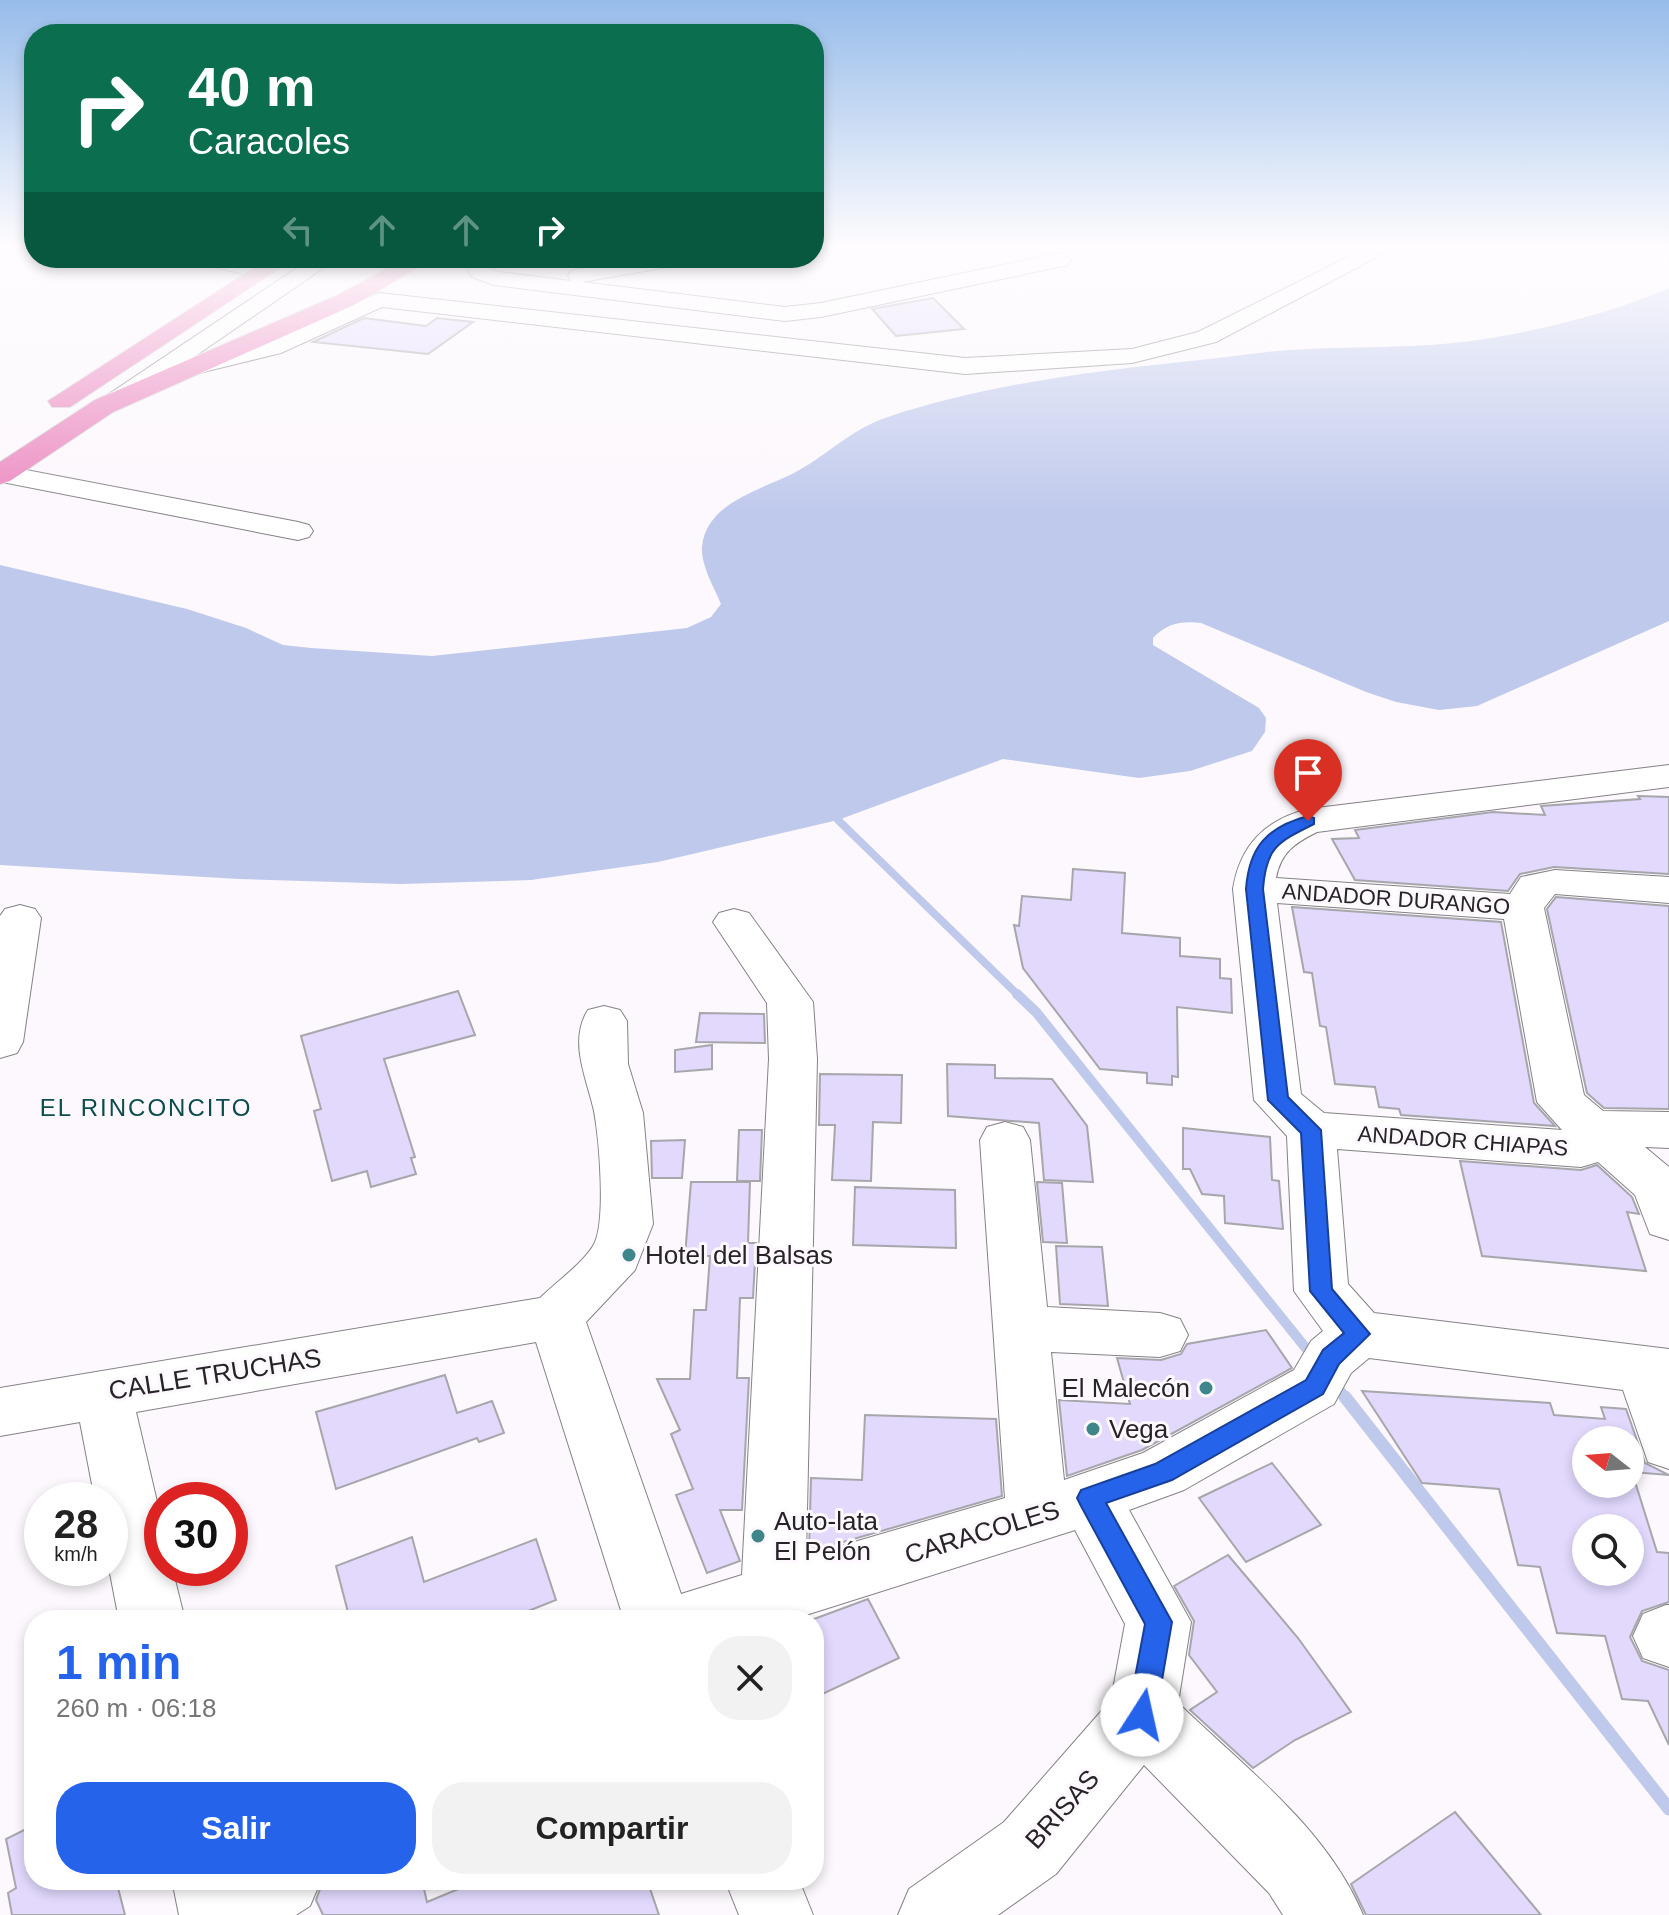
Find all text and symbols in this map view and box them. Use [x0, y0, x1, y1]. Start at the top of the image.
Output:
text: 40 m [188, 55, 316, 118]
icon: right [56, 56, 160, 160]
text: Caracoles [188, 121, 350, 162]
icon: left [276, 208, 320, 252]
icon: ahead [360, 208, 404, 252]
icon: ahead [444, 208, 488, 252]
icon: right [528, 208, 572, 252]
pin [1274, 739, 1342, 821]
icon: arrive [1286, 751, 1330, 795]
street label: ANDADOR DURANGO [1281, 879, 1511, 919]
district label: EL RINCONCITO [40, 1094, 252, 1121]
street label: ANDADOR CHIAPAS [1357, 1121, 1569, 1161]
place label: Hotel del Balsas [645, 1240, 833, 1270]
marker: Hotel del Balsas [620, 1246, 638, 1264]
street label: CALLE TRUCHAS [107, 1342, 323, 1406]
place label: El Malecón [1061, 1373, 1190, 1403]
marker: El Malecón [1197, 1379, 1215, 1397]
place label: Vega [1109, 1414, 1169, 1444]
marker: Vega [1084, 1420, 1102, 1438]
north arrow [1572, 1426, 1644, 1498]
map controls [1572, 1426, 1644, 1586]
speed limit sign: 30 [144, 1482, 248, 1586]
street label: CARACOLES [901, 1494, 1063, 1570]
text: 28 [54, 1502, 98, 1546]
place label: Auto-lata El Pelón [774, 1506, 879, 1566]
button: search [1572, 1514, 1644, 1586]
marker: Auto-lata El Pelón [749, 1527, 767, 1545]
text: km/h [54, 1543, 98, 1565]
text: 1 min [56, 1636, 181, 1689]
button: close [708, 1636, 792, 1720]
position arrow [1100, 1673, 1184, 1757]
text: 260 m · 06:18 [56, 1693, 216, 1723]
street label: BRISAS [1019, 1764, 1105, 1854]
button: Salir [56, 1782, 416, 1874]
button: Compartir [432, 1782, 792, 1874]

